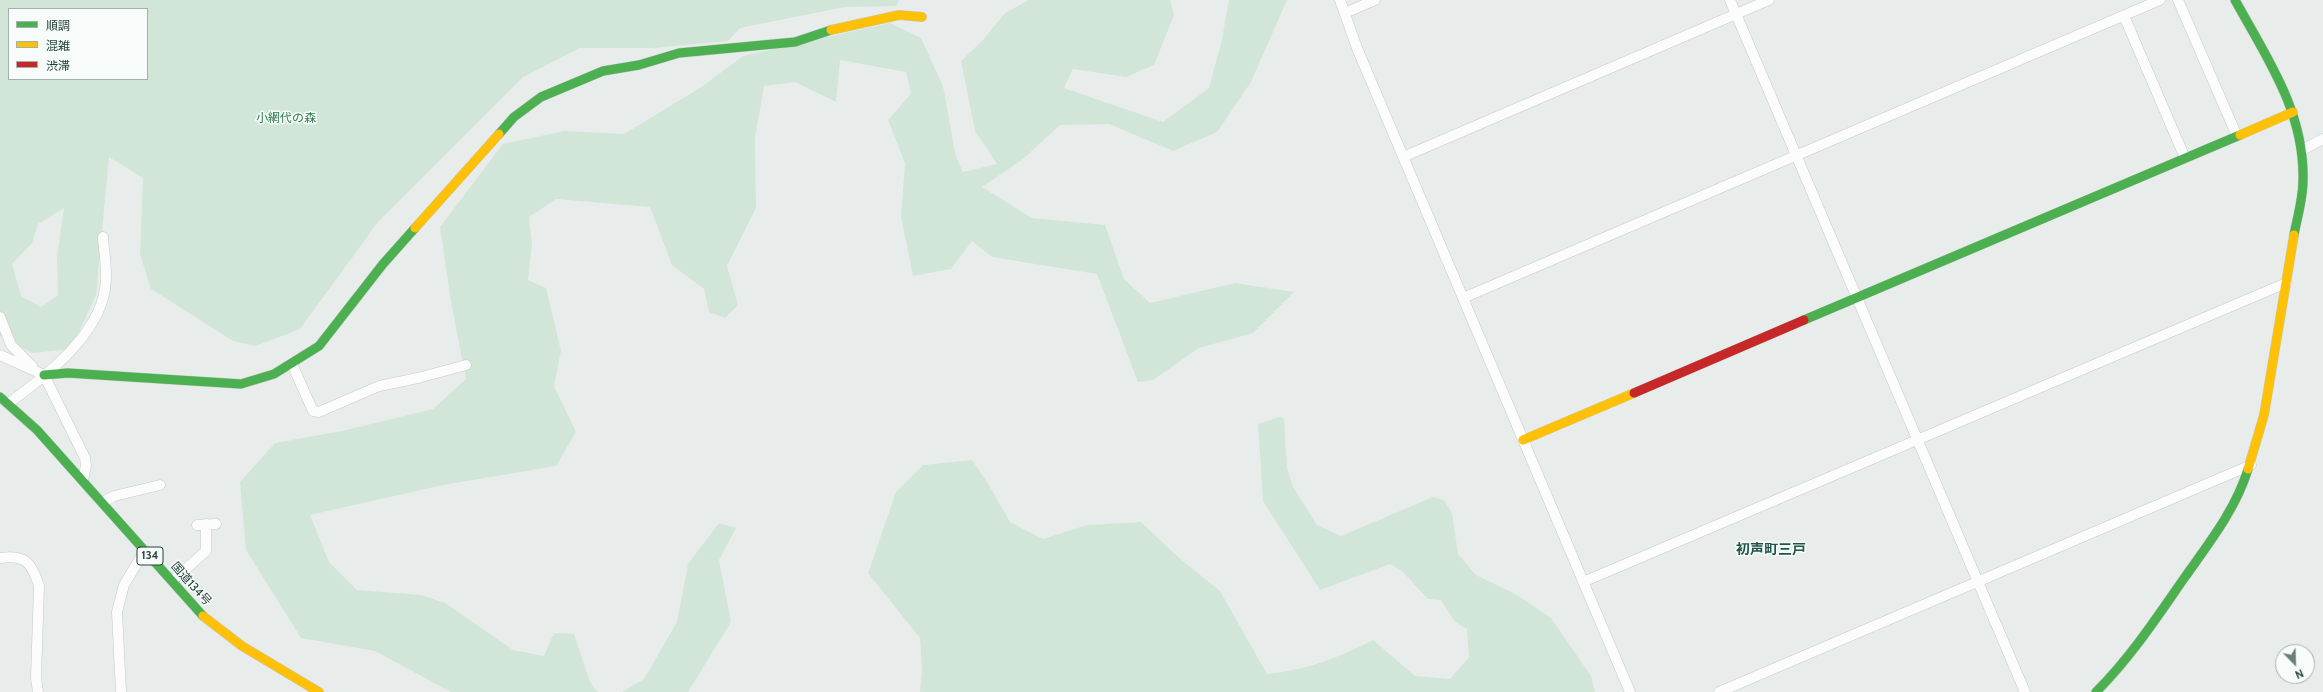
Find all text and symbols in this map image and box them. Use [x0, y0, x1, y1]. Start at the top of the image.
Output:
legend [8, 8, 148, 80]
text: 順調 [46, 18, 70, 33]
text: 混雑 [46, 38, 70, 53]
text: 渋滞 [46, 58, 70, 73]
park label: 小網代の森 [256, 111, 316, 125]
district label: 初声町三戸 [1736, 542, 1806, 558]
road number: 134 [137, 547, 163, 565]
street label: 国道134号 [168, 559, 214, 609]
north arrow [2275, 644, 2315, 684]
text: N [2293, 666, 2306, 682]

